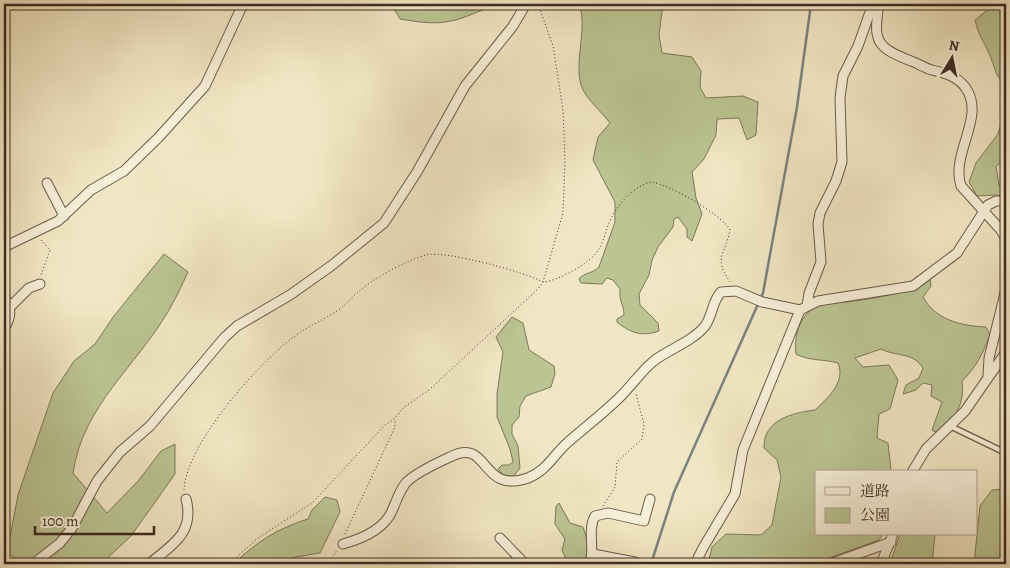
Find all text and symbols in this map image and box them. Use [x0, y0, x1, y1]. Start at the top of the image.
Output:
north arrow [928, 32, 978, 82]
text: N [947, 35, 961, 56]
legend [815, 470, 978, 536]
text: 道路 [860, 481, 890, 501]
scale bar [35, 503, 154, 535]
text: 公園 [860, 505, 890, 525]
text: 100 m [42, 511, 79, 531]

